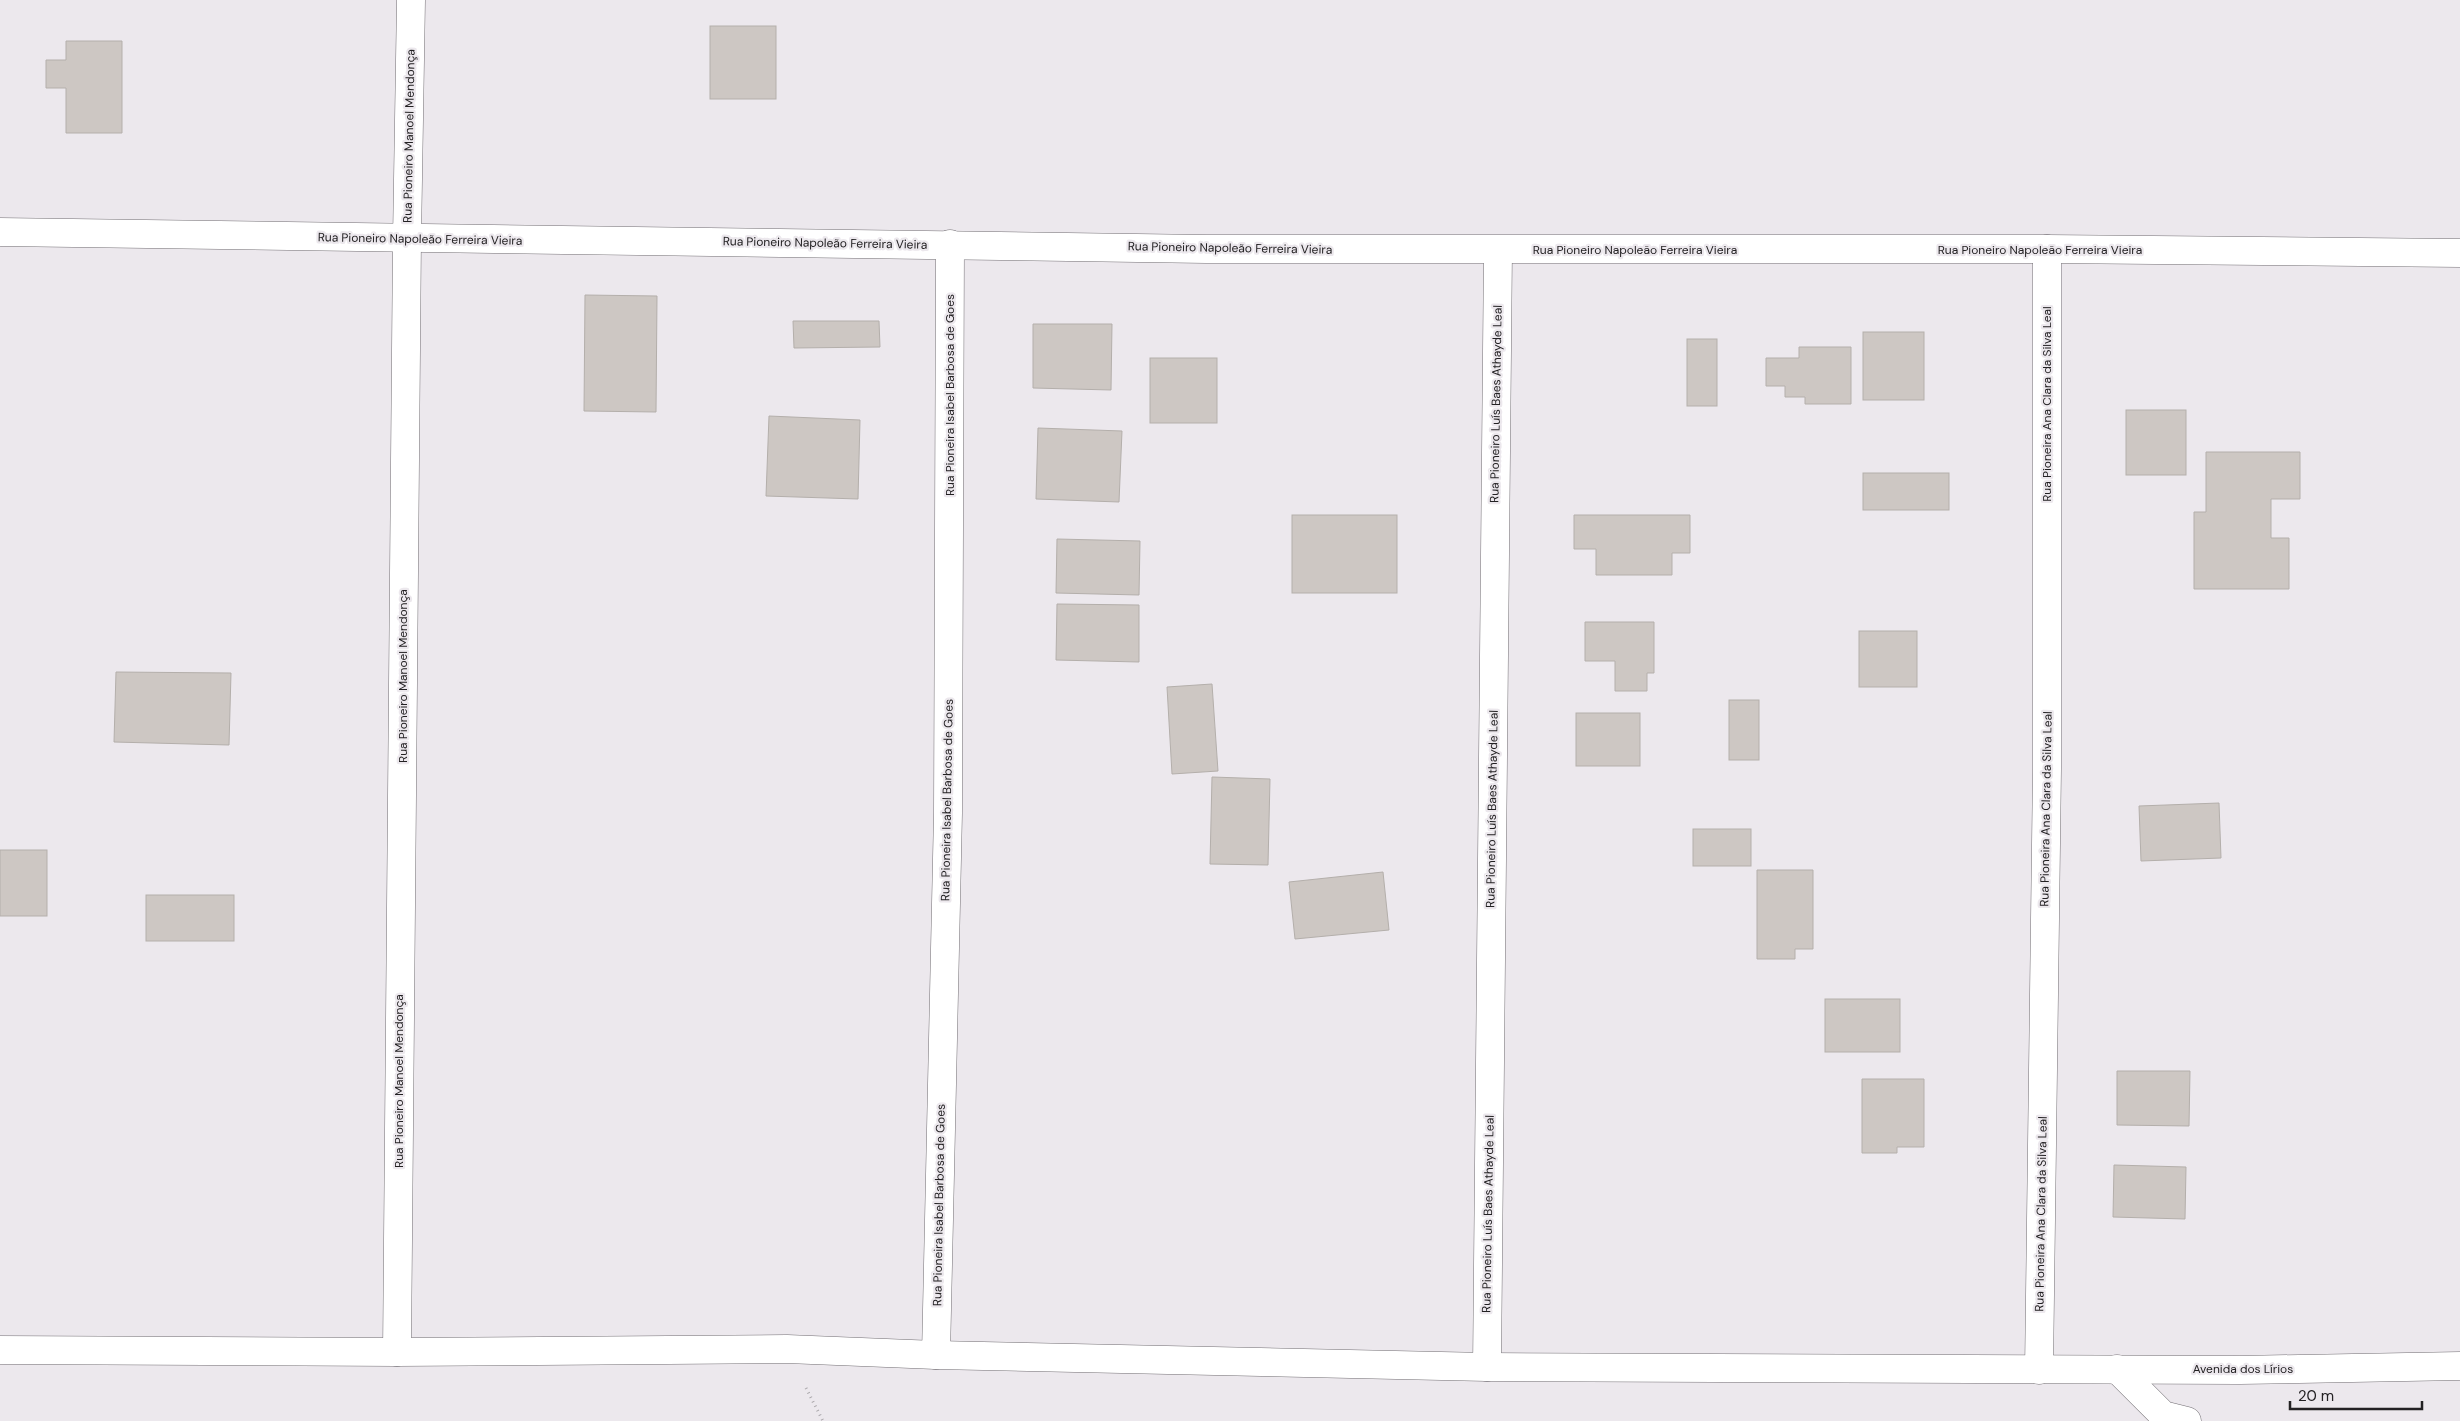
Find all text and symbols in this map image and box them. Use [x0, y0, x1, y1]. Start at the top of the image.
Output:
street label: Rua Pioneiro Manoel Mendonça [399, 49, 419, 223]
street label: Rua Pioneiro Napoleão Ferreira Vieira [318, 229, 522, 249]
street label: Rua Pioneiro Napoleão Ferreira Vieira [723, 233, 927, 253]
street label: Rua Pioneiro Napoleão Ferreira Vieira [1128, 238, 1332, 258]
street label: Rua Pioneiro Napoleão Ferreira Vieira [1533, 242, 1737, 258]
street label: Rua Pioneiro Napoleão Ferreira Vieira [1938, 242, 2142, 258]
street label: Rua Pioneira Isabel Barbosa de Goes [942, 294, 958, 496]
street label: Rua Pioneiro Luís Baes Athayde Leal [1486, 305, 1506, 503]
street label: Rua Pioneira Ana Clara da Silva Leal [2039, 306, 2055, 502]
street label: Rua Pioneiro Manoel Mendonça [395, 589, 411, 763]
street label: Rua Pioneira Isabel Barbosa de Goes [937, 699, 957, 901]
street label: Rua Pioneiro Luís Baes Athayde Leal [1482, 710, 1502, 908]
street label: Rua Pioneira Ana Clara da Silva Leal [2036, 711, 2056, 907]
street label: Rua Pioneiro Manoel Mendonça [391, 994, 407, 1168]
street label: Rua Pioneira Isabel Barbosa de Goes [929, 1104, 949, 1306]
street label: Rua Pioneiro Luís Baes Athayde Leal [1478, 1115, 1498, 1313]
street label: Rua Pioneira Ana Clara da Silva Leal [2031, 1116, 2051, 1312]
street label: Avenida dos Lírios [2193, 1361, 2293, 1377]
scale bar [2290, 1378, 2422, 1410]
text: 20 m [2298, 1386, 2334, 1406]

